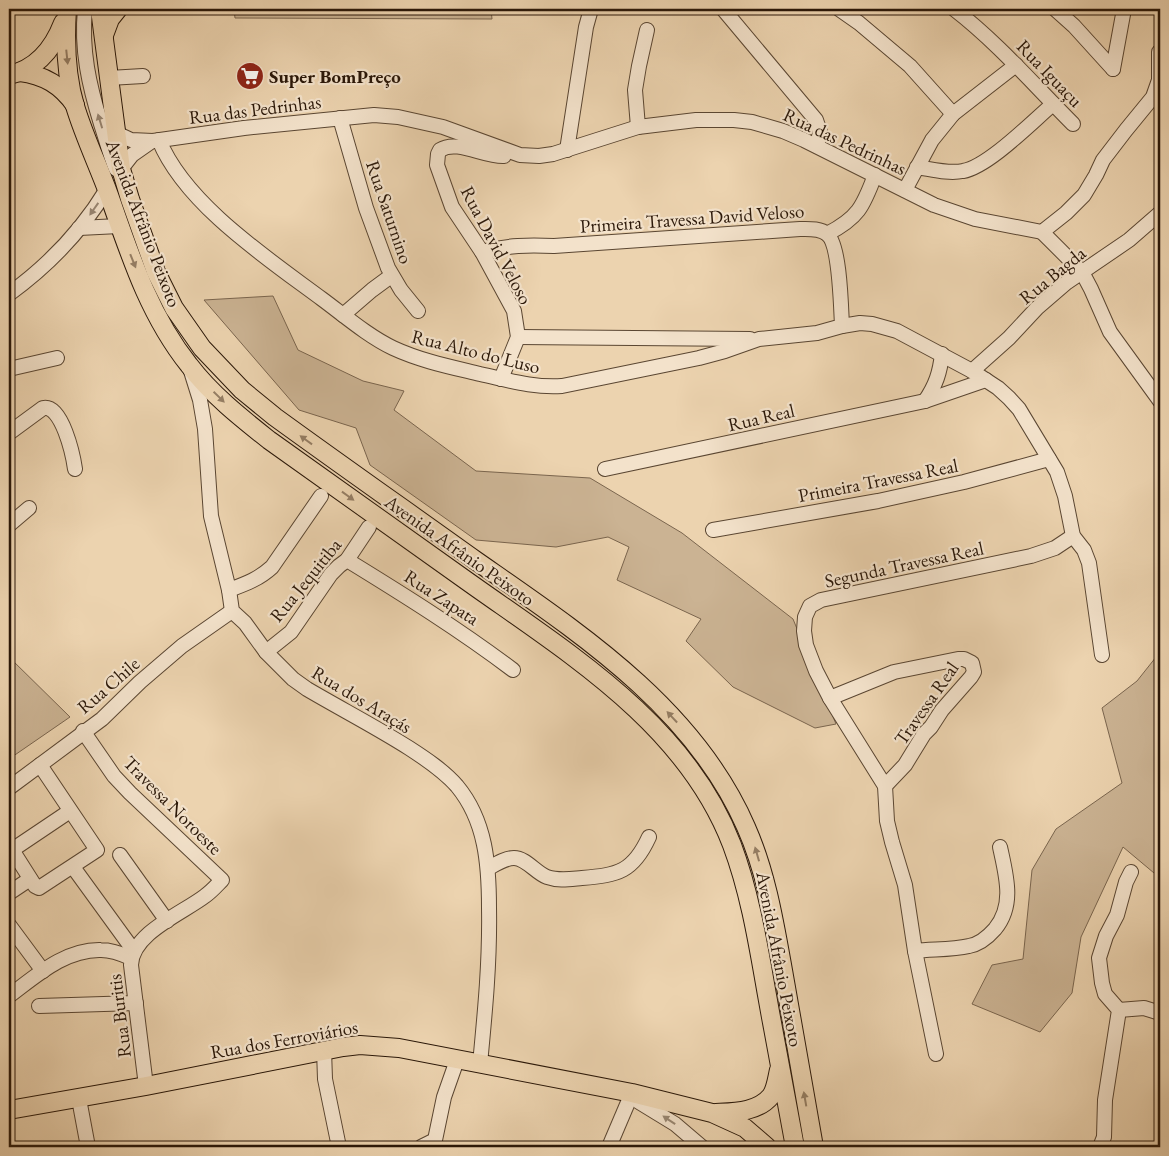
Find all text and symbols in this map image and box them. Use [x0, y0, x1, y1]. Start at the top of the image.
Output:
street label: Rua Iguaçu [1011, 34, 1088, 113]
one-way arrow [63, 50, 71, 66]
supermarket icon: Super BomPreço [235, 61, 265, 91]
place label: Super BomPreço [269, 64, 401, 89]
street label: Rua das Pedrinhas [188, 89, 323, 130]
street label: Rua das Pedrinhas [779, 102, 910, 181]
one-way arrow [96, 113, 104, 128]
street label: Avenida Afrânio Peixoto [100, 135, 187, 311]
street label: Rua Saturnino [360, 157, 419, 267]
street label: Rua David Veloso [455, 182, 538, 309]
street label: Primeira Travessa David Veloso [579, 198, 805, 239]
one-way arrow [89, 202, 99, 216]
street label: Rua Bagda [1014, 241, 1091, 310]
one-way arrow [129, 254, 137, 269]
street label: Rua Alto do Luso [409, 323, 543, 379]
one-way arrow [212, 391, 224, 403]
street label: Rua Real [725, 398, 797, 437]
one-way arrow [300, 434, 313, 445]
street label: Primeira Travessa Real [796, 453, 961, 508]
street label: Avenida Afrânio Peixoto [379, 489, 540, 612]
one-way arrow [341, 491, 354, 501]
street label: Rua Jequitiba [264, 533, 347, 627]
street label: Segunda Travessa Real [822, 535, 986, 594]
street label: Rua Zapata [399, 564, 484, 631]
street label: Rua Chile [72, 651, 145, 719]
street label: Travessa Real [889, 656, 965, 750]
street label: Rua dos Araçás [307, 660, 416, 739]
one-way arrow [666, 712, 678, 724]
street label: Travessa Noroeste [118, 750, 228, 860]
one-way arrow [752, 847, 760, 862]
street label: Avenida Afrânio Peixoto [750, 868, 809, 1049]
street label: Rua Buritis [102, 973, 137, 1059]
street label: Rua dos Ferroviários [208, 1014, 360, 1065]
one-way arrow [801, 1091, 809, 1107]
one-way arrow [662, 1115, 675, 1125]

